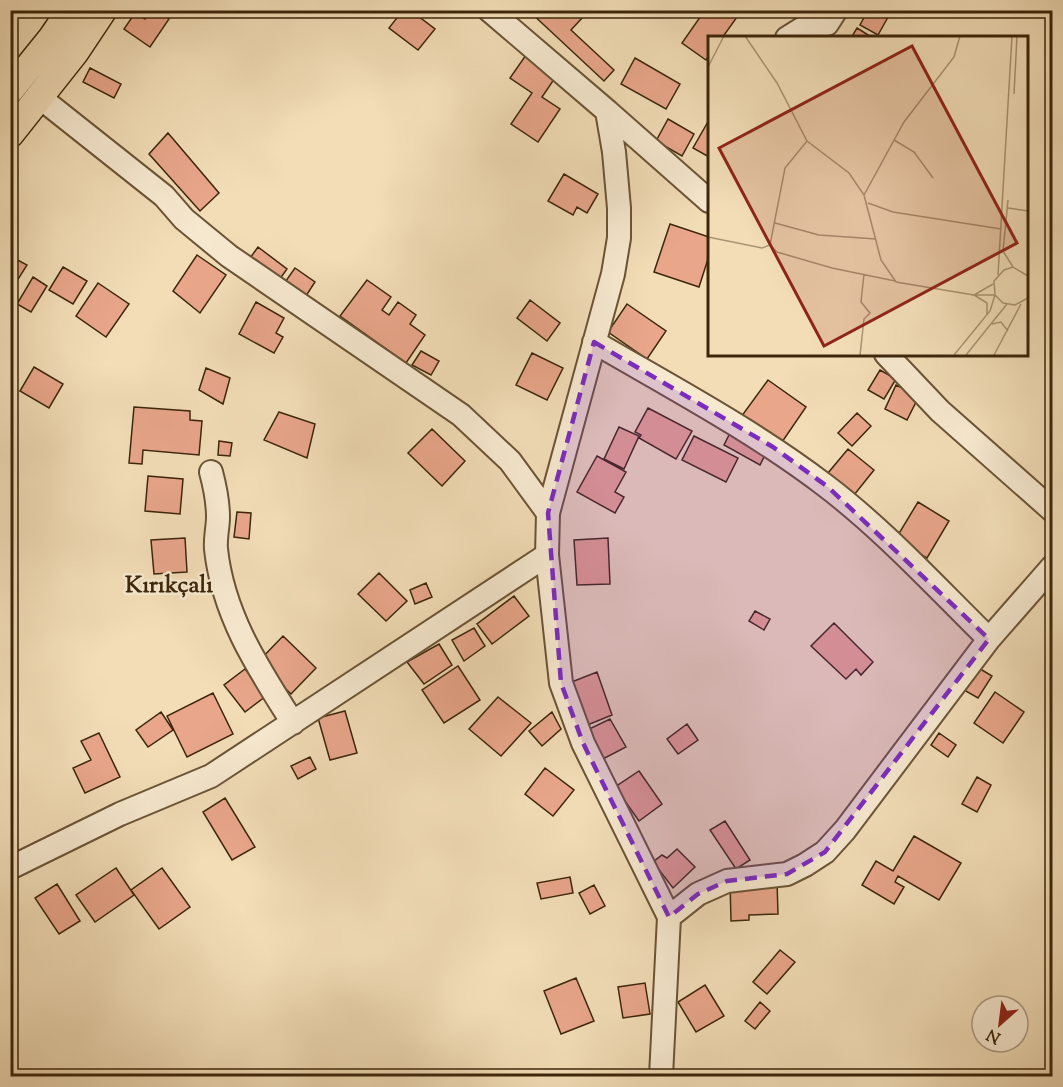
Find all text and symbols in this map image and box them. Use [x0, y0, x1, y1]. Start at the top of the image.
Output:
inset map [708, 36, 1027, 356]
district label: Kırıkçalı [125, 569, 213, 603]
north arrow [970, 994, 1030, 1054]
text: N [983, 1022, 1005, 1048]

